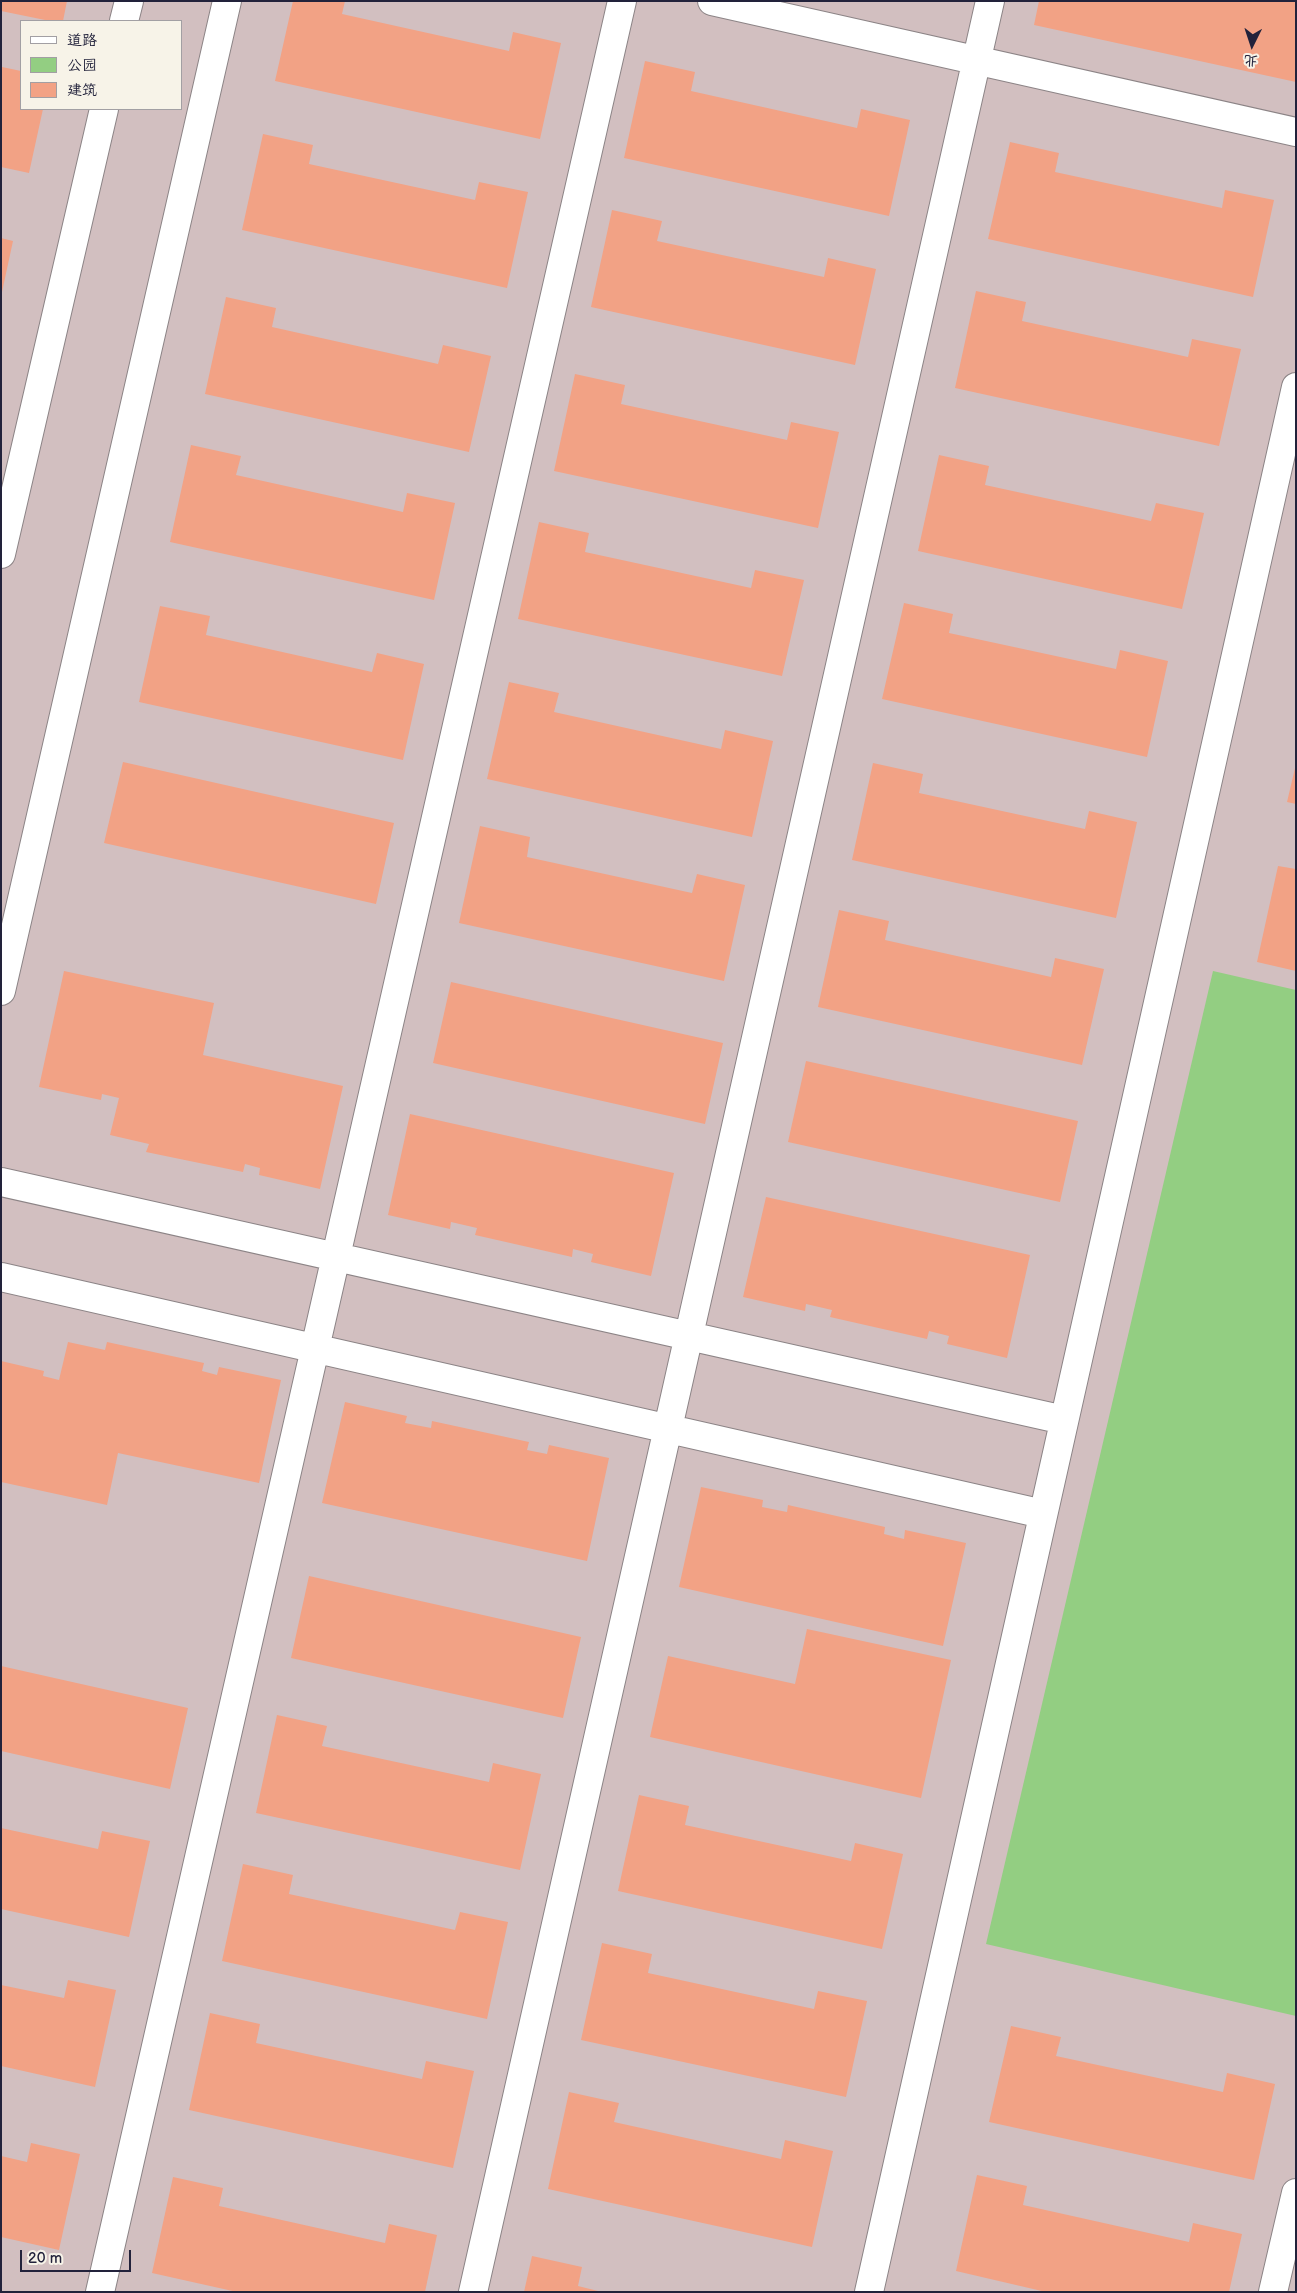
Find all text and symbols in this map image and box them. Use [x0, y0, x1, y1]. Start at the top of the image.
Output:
legend [20, 20, 182, 110]
north arrow [1227, 20, 1277, 70]
text: 道路 [67, 31, 97, 50]
text: 北 [1243, 51, 1258, 69]
text: 公园 [67, 56, 97, 75]
text: 建筑 [67, 81, 97, 100]
scale bar [22, 2240, 134, 2272]
text: 20 m [28, 2249, 62, 2268]

